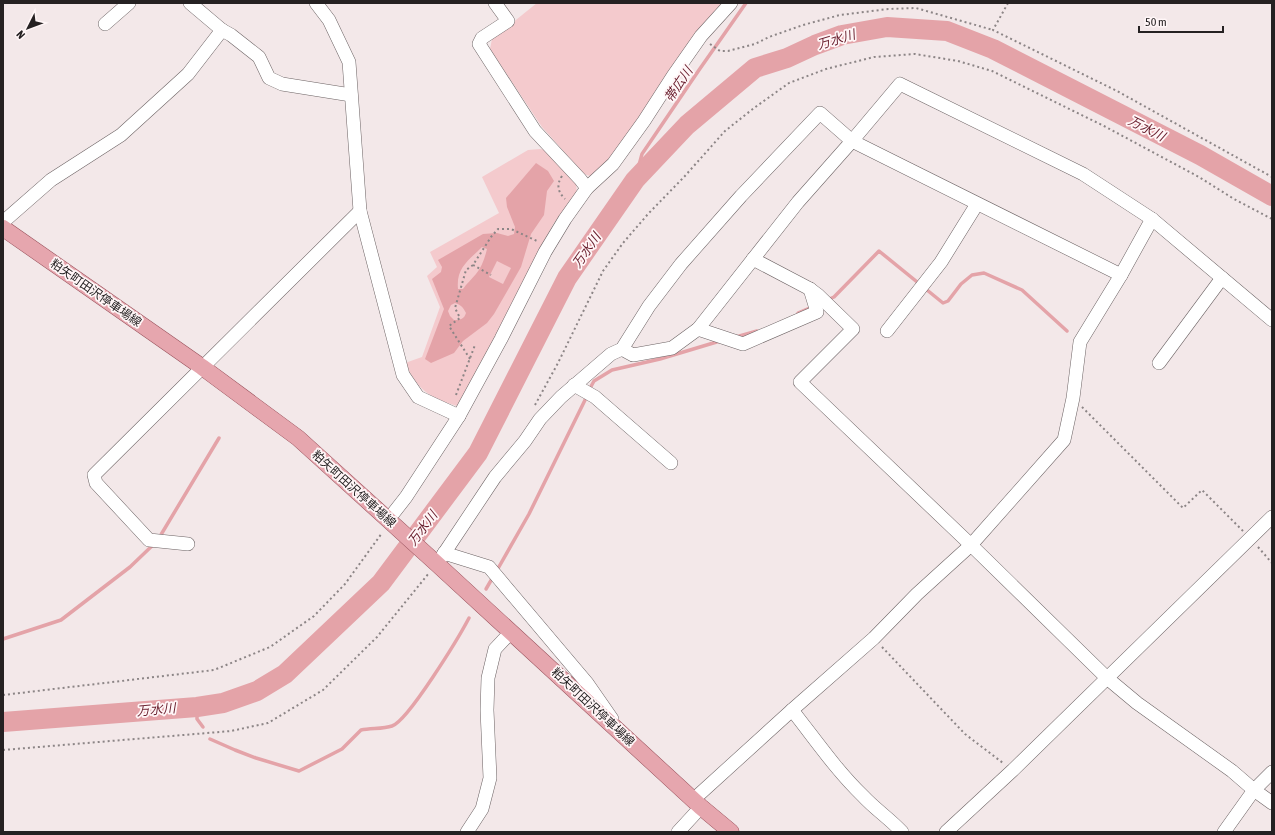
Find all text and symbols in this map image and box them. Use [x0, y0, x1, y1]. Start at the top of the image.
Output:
north arrow [8, 8, 48, 48]
scale bar [1139, 8, 1223, 34]
text: 50 m [1145, 15, 1167, 29]
water label: 万水川 [815, 26, 859, 52]
text: N [14, 28, 27, 41]
water label: 帯広川 [661, 62, 697, 105]
water label: 万水川 [1126, 113, 1169, 145]
water label: 万水川 [569, 228, 605, 271]
street label: 粕矢町田沢停車場線 [48, 256, 144, 330]
street label: 粕矢町田沢停車場線 [309, 448, 399, 530]
water label: 万水川 [405, 507, 441, 548]
street label: 粕矢町田沢停車場線 [549, 665, 637, 749]
water label: 万水川 [136, 700, 178, 719]

